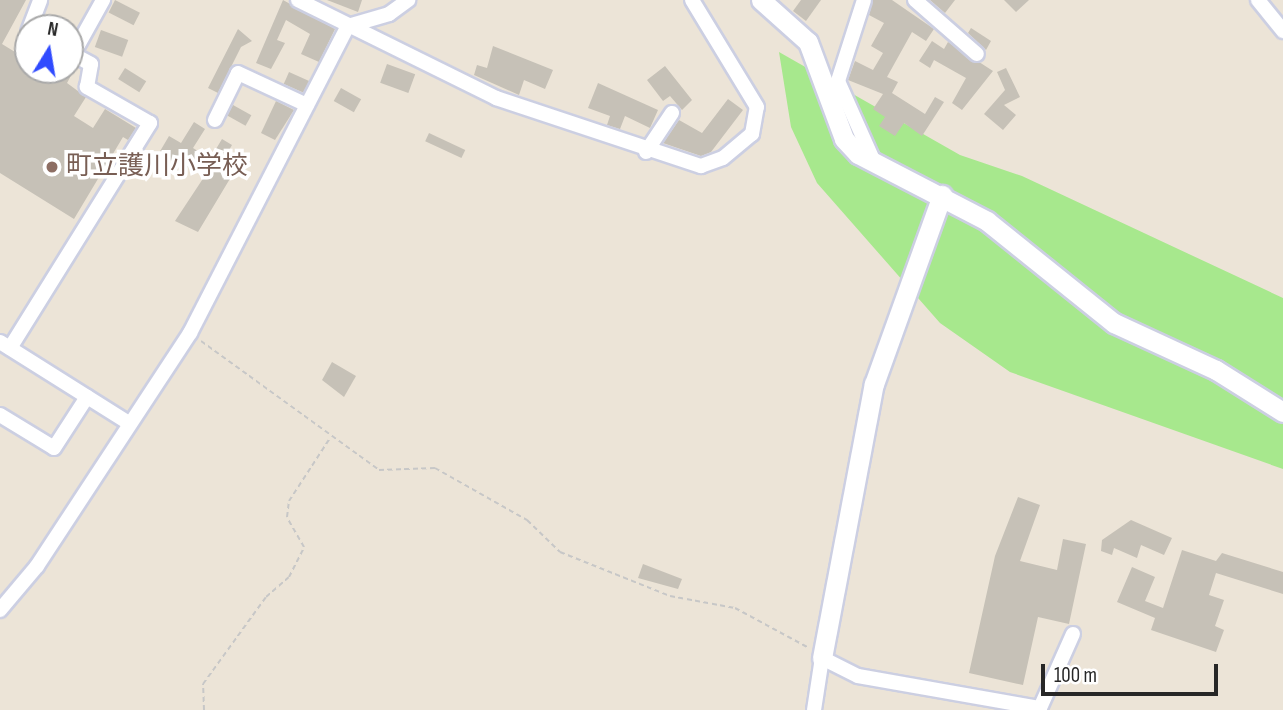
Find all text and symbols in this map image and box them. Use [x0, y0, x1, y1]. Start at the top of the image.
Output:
north arrow [14, 14, 84, 84]
text: N [46, 18, 60, 42]
place label: 町立護川小学校 [66, 151, 248, 183]
marker: 町立護川小学校 [44, 159, 60, 175]
scale bar [1045, 650, 1222, 694]
text: 100 m [1054, 663, 1097, 688]

